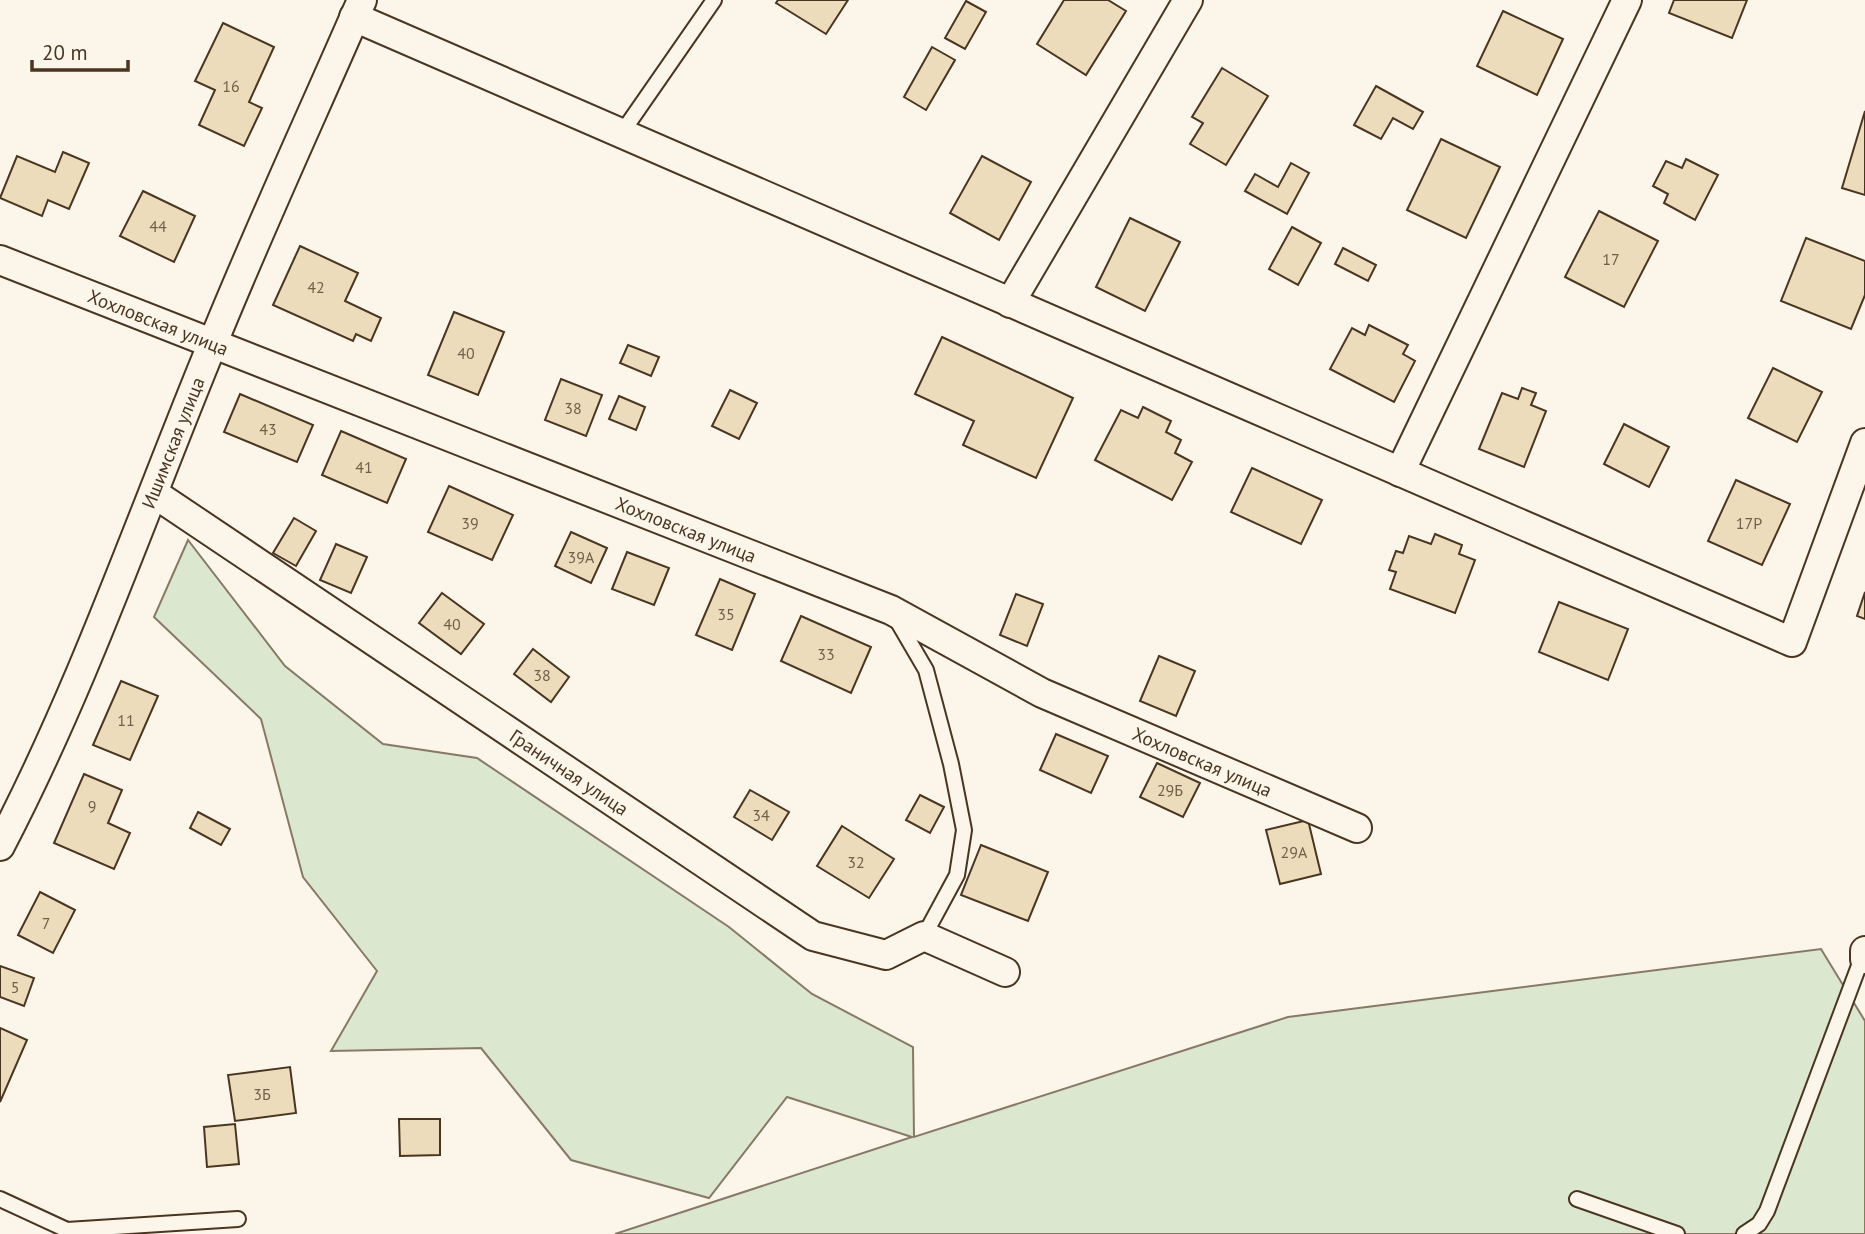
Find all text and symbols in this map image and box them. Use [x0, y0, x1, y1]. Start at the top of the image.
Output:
scale bar [32, 28, 128, 72]
text: 20 m [42, 39, 88, 66]
house number: 16 [222, 76, 240, 96]
house number: 44 [149, 216, 167, 236]
house number: 17 [1602, 249, 1620, 269]
house number: 42 [307, 277, 325, 297]
street label: Хохловская улица [84, 284, 232, 361]
house number: 40 [457, 343, 475, 363]
street label: Ишимская улица [136, 373, 210, 512]
house number: 38 [564, 398, 582, 418]
house number: 43 [259, 419, 277, 439]
house number: 41 [355, 457, 373, 477]
street label: Хохловская улица [612, 491, 760, 568]
house number: 39 [461, 513, 479, 533]
house number: 17Р [1736, 513, 1762, 533]
house number: 39А [568, 547, 595, 567]
house number: 35 [717, 604, 735, 624]
house number: 40 [443, 614, 461, 634]
house number: 33 [817, 644, 835, 664]
house number: 38 [533, 665, 551, 685]
house number: 11 [117, 710, 135, 730]
street label: Хохловская улица [1129, 721, 1276, 802]
street label: Граничная улица [505, 724, 633, 821]
house number: 29Б [1157, 780, 1183, 800]
house number: 9 [88, 796, 96, 816]
house number: 34 [752, 805, 770, 825]
house number: 29А [1281, 842, 1308, 862]
house number: 32 [847, 852, 865, 872]
house number: 7 [42, 913, 50, 933]
house number: 5 [11, 977, 19, 997]
house number: 3Б [253, 1084, 271, 1104]

